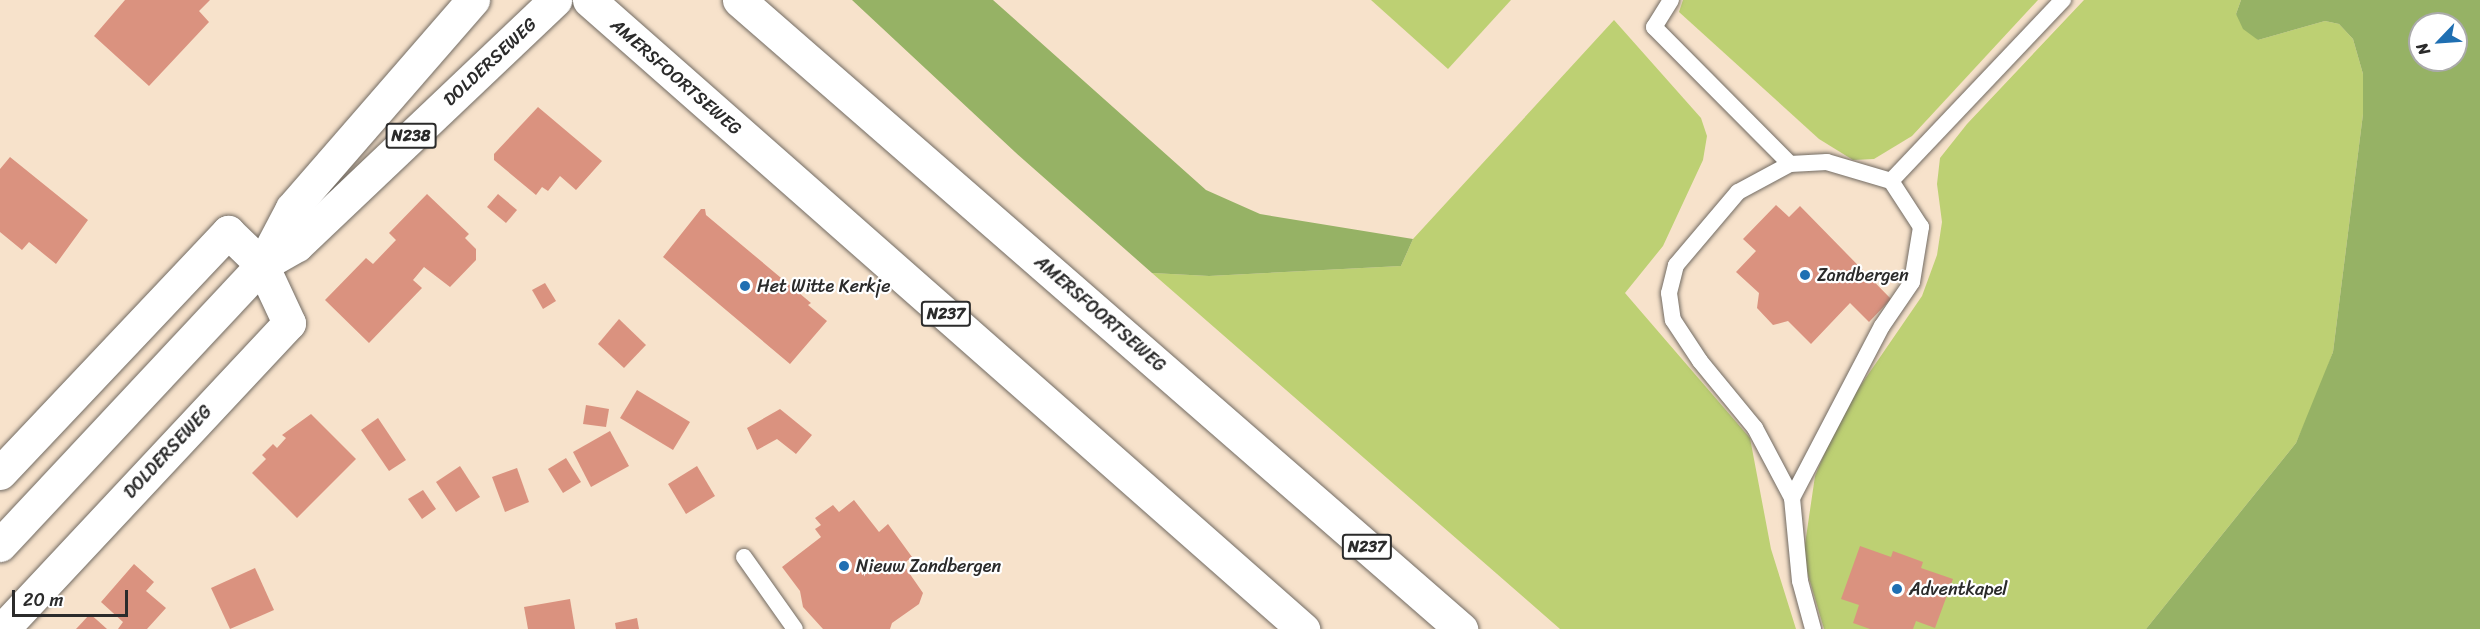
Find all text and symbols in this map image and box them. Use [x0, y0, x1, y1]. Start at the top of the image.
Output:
north arrow [2408, 12, 2468, 72]
street label: DOLDERSEWEG [439, 13, 541, 111]
street label: AMERSFOORTSEWEG [606, 14, 746, 140]
text: N [2408, 38, 2439, 60]
road number: N238 [386, 123, 436, 149]
street label: AMERSFOORTSEWEG [1030, 251, 1170, 377]
place label: Zandbergen [1817, 264, 1909, 286]
marker: Zandbergen [1798, 268, 1812, 282]
place label: Het Witte Kerkje [757, 275, 891, 297]
marker: Het Witte Kerkje [738, 279, 752, 293]
road number: N237 [920, 301, 972, 327]
street label: DOLDERSEWEG [119, 401, 217, 503]
road number: N237 [1342, 534, 1392, 560]
place label: Nieuw Zandbergen [856, 555, 1001, 577]
marker: Nieuw Zandbergen [837, 559, 851, 573]
scale bar [15, 578, 130, 616]
place label: Adventkapel [1909, 578, 2007, 600]
marker: Adventkapel [1890, 582, 1904, 596]
text: 20 m [23, 584, 63, 616]

